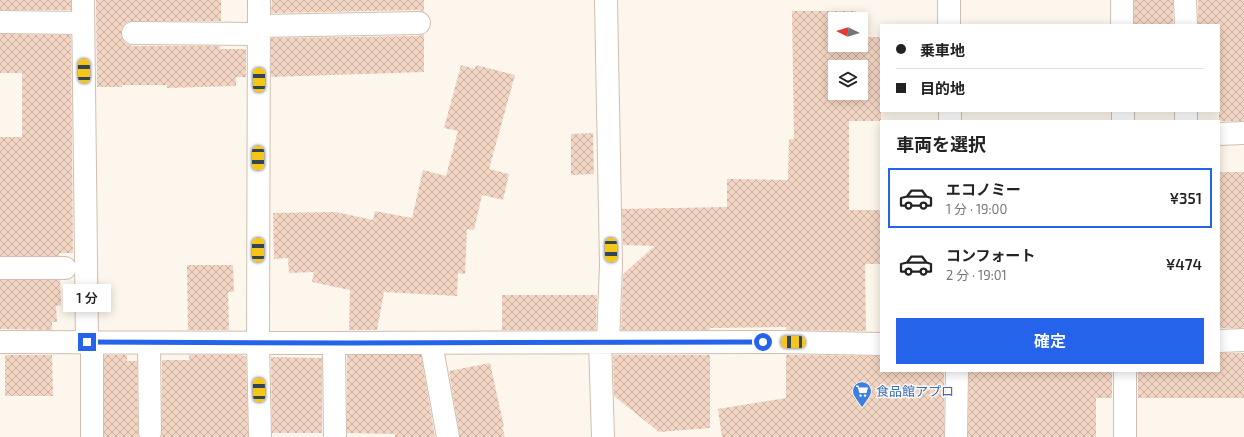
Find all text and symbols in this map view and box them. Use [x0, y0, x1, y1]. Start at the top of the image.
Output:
north arrow [828, 12, 868, 52]
map controls [828, 12, 868, 100]
text: 乗車地 [920, 41, 965, 59]
car [78, 59, 90, 83]
button: layers [828, 60, 868, 100]
car [253, 68, 265, 92]
text: 目的地 [920, 79, 965, 97]
text: 車両を選択 [896, 133, 986, 155]
car [252, 146, 264, 170]
icon: car [898, 180, 934, 216]
text: エコノミー [946, 180, 1021, 198]
text: ¥351 [1169, 189, 1202, 207]
text: 1 分 · 19:00 [946, 201, 1007, 217]
car [252, 238, 264, 262]
car [605, 238, 617, 262]
icon: car [898, 246, 934, 282]
text: コンフォート [946, 246, 1036, 264]
text: ¥474 [1166, 255, 1202, 273]
text: 2 分 · 19:01 [946, 267, 1007, 283]
callout: 1 分 [63, 284, 111, 312]
text: 1 分 [76, 290, 98, 306]
button: 確定 [896, 318, 1204, 364]
route end [78, 333, 96, 351]
route start [754, 333, 772, 351]
car [781, 336, 805, 348]
car [253, 378, 265, 402]
supermarket icon: 食品館アプロ [851, 380, 873, 408]
place label: 食品館アプロ [876, 383, 954, 399]

